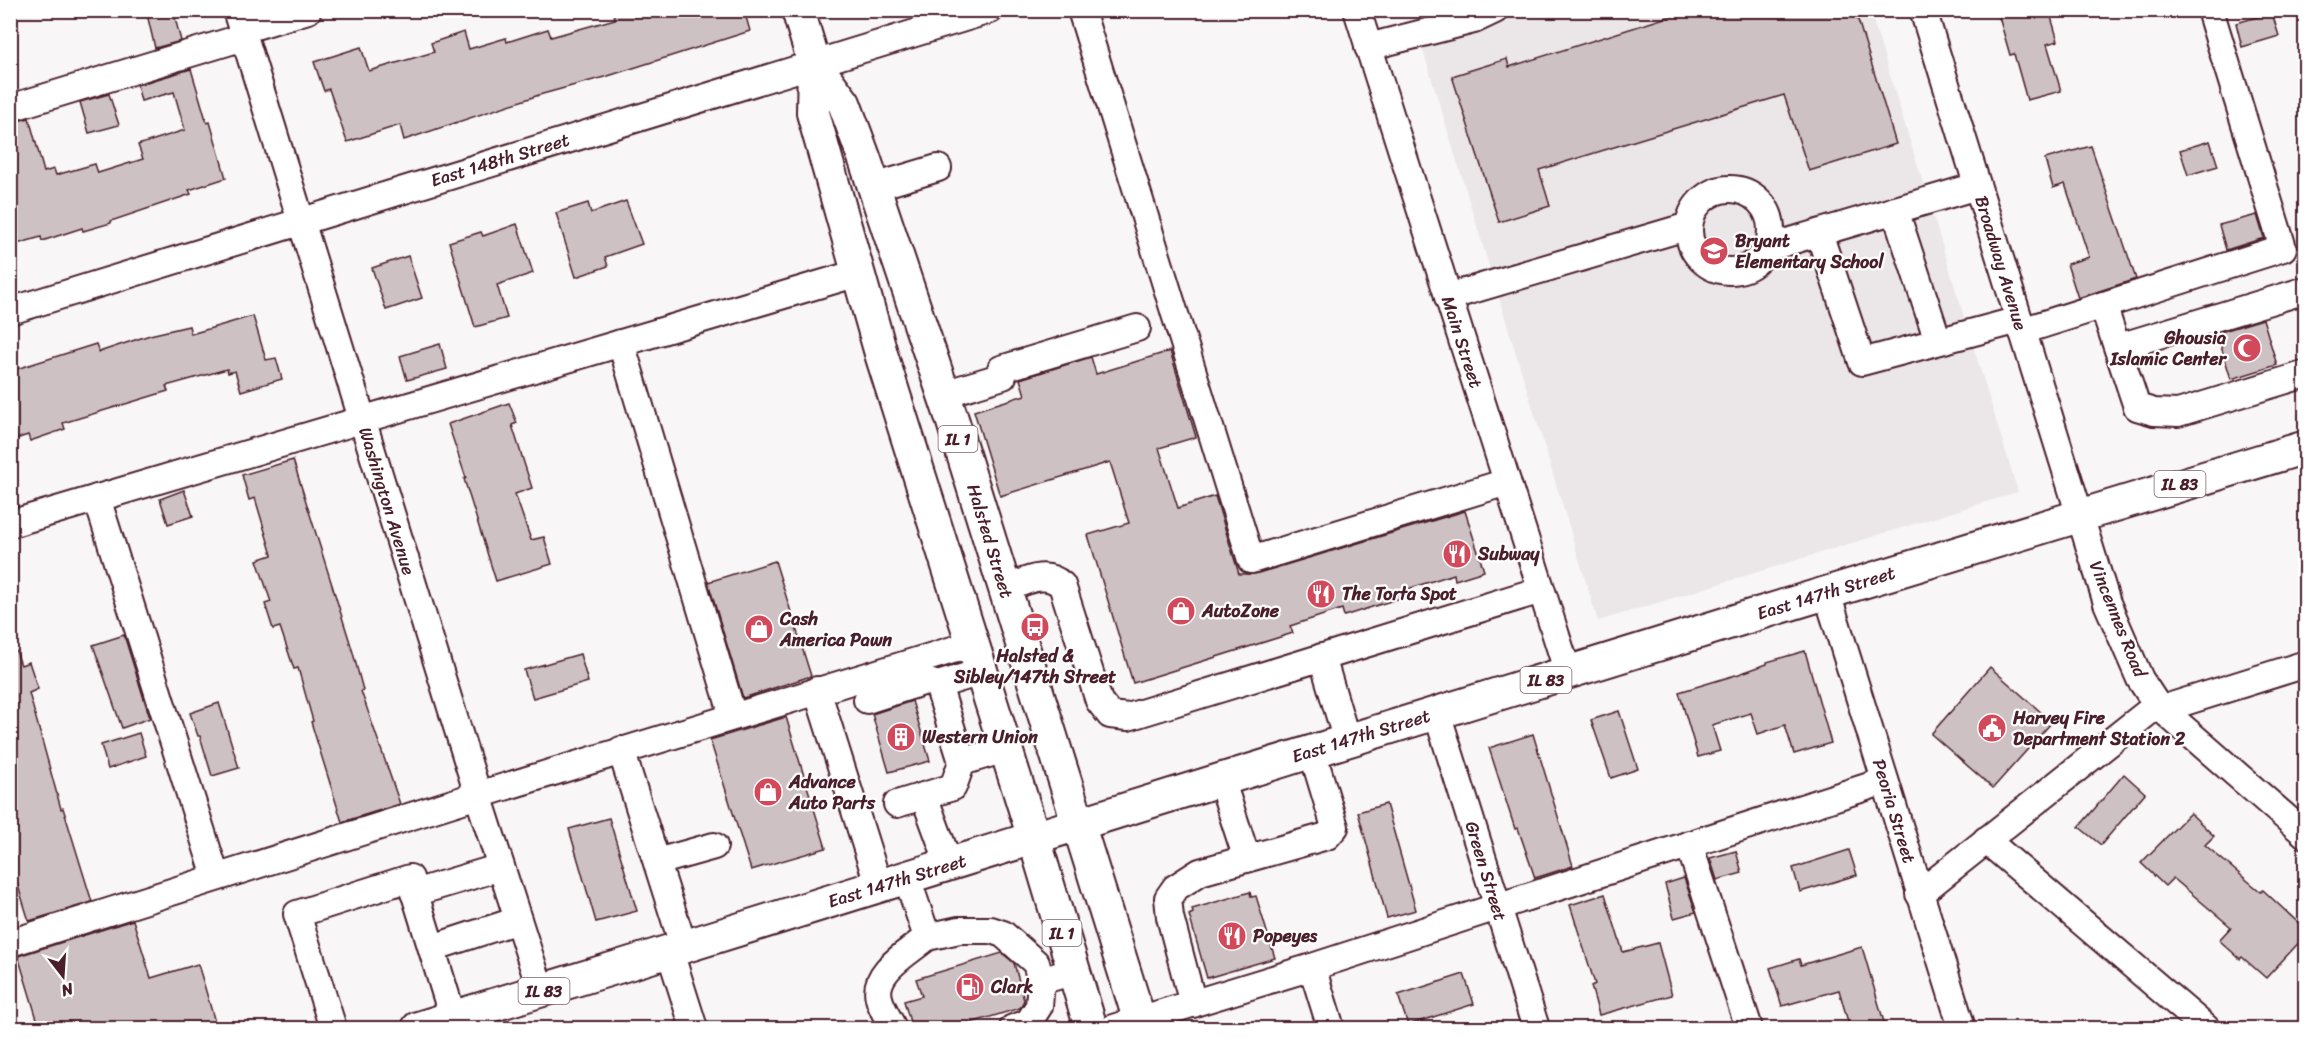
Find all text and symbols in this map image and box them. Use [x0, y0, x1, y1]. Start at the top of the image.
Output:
street label: East 148th Street [426, 124, 574, 196]
street label: Broadway Avenue [1965, 192, 2037, 335]
place label: Bryant Elementary School [1735, 225, 1884, 278]
school or university icon: Bryant Elementary School [1698, 235, 1730, 267]
street label: Main Street [1432, 292, 1492, 392]
place label: Ghousia Islamic Center [2109, 322, 2228, 375]
mosque icon: Ghousia Islamic Center [2231, 332, 2263, 364]
street label: Washington Avenue [349, 423, 425, 579]
road number: IL 1 [938, 426, 978, 452]
road number: IL 83 [2154, 471, 2206, 497]
street label: Halsted Street [957, 480, 1023, 602]
restaurant icon: Subway [1441, 538, 1473, 570]
place label: Subway [1477, 538, 1540, 570]
street label: Vincennes Road [2080, 556, 2156, 684]
street label: East 147th Street [1753, 557, 1899, 629]
restaurant icon: The Torta Spot [1305, 578, 1337, 610]
place label: The Torta Spot [1342, 578, 1457, 610]
shop icon: AutoZone [1165, 595, 1197, 627]
place label: AutoZone [1201, 595, 1280, 627]
place label: Cash America Pawn [779, 603, 892, 656]
bus stop icon: Halsted & Sibley/147th Street [1019, 611, 1051, 643]
shop icon: Cash America Pawn [743, 613, 775, 645]
place label: Halsted & Sibley/147th Street [953, 640, 1116, 693]
road number: IL 83 [1520, 667, 1572, 693]
street label: East 147th Street [1288, 700, 1434, 772]
place label: Harvey Fire Department Station 2 [2012, 702, 2186, 755]
public building icon: Harvey Fire Department Station 2 [1976, 712, 2008, 744]
building icon: Western Union [885, 721, 917, 753]
place label: Western Union [922, 721, 1038, 753]
street label: Peoria Street [1863, 755, 1925, 867]
place label: Advance Auto Parts [788, 766, 876, 819]
shop icon: Advance Auto Parts [752, 776, 784, 808]
street label: Green Street [1456, 817, 1516, 925]
street label: East 147th Street [824, 845, 970, 917]
road number: IL 1 [1042, 920, 1082, 946]
restaurant icon: Popeyes [1216, 920, 1248, 952]
place label: Popeyes [1253, 920, 1318, 952]
north arrow [33, 946, 93, 1006]
fuel station icon: Clark [954, 971, 986, 1003]
place label: Clark [990, 971, 1034, 1003]
text: N [57, 974, 78, 1006]
road number: IL 83 [518, 978, 570, 1004]

